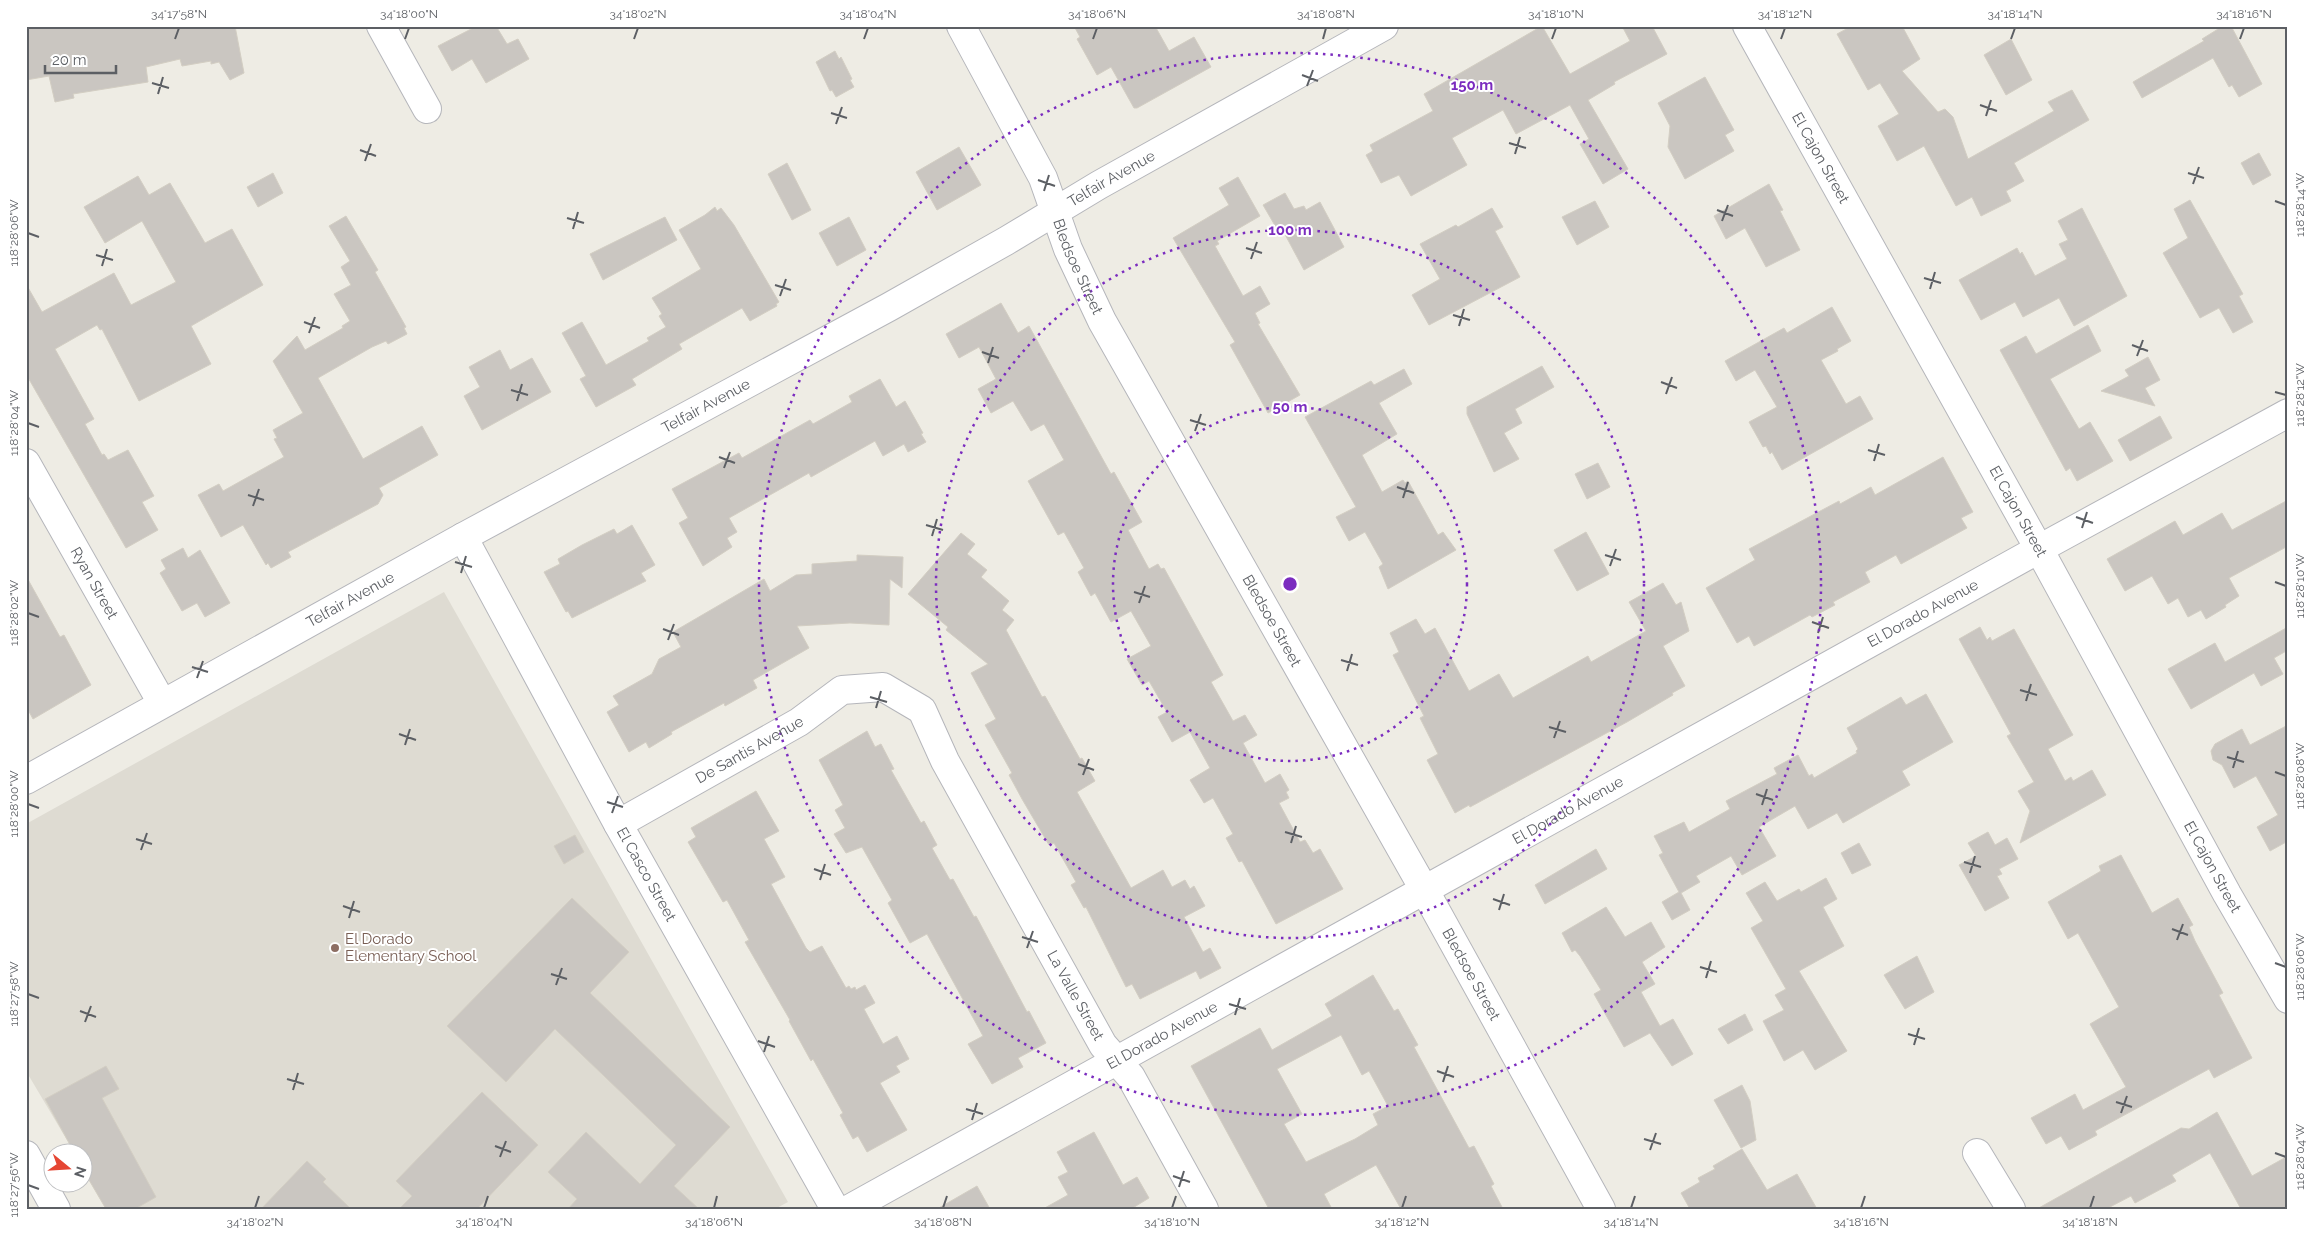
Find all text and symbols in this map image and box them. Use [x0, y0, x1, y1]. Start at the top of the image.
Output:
text: 34°17'58"N [151, 7, 207, 21]
text: 34°18'00"N [380, 7, 438, 21]
text: 34°18'02"N [610, 7, 666, 21]
text: 34°18'04"N [839, 7, 897, 21]
text: 34°18'06"N [1068, 7, 1126, 21]
text: 34°18'08"N [1297, 7, 1355, 21]
text: 34°18'10"N [1528, 7, 1584, 21]
text: 34°18'12"N [1758, 7, 1812, 21]
text: 34°18'14"N [1988, 7, 2042, 21]
text: 34°18'16"N [2216, 7, 2272, 21]
scale bar [45, 42, 116, 74]
text: 20 m [52, 51, 87, 69]
text: 150 m [1451, 76, 1493, 94]
street label: El Cajon Street [1788, 109, 1853, 207]
street label: Telfair Avenue [1064, 146, 1158, 211]
text: 118°28'14"W [2293, 173, 2307, 237]
text: 118°28'06"W [7, 199, 21, 266]
street label: Bledsoe Street [1049, 216, 1107, 317]
text: 100 m [1268, 221, 1312, 239]
text: 118°28'12"W [2293, 363, 2307, 427]
street label: Telfair Avenue [659, 375, 753, 437]
text: 118°28'04"W [7, 389, 21, 456]
text: 50 m [1272, 398, 1308, 416]
street label: El Cajon Street [1985, 463, 2051, 560]
street label: Ryan Street [66, 544, 122, 622]
text: 118°28'10"W [2293, 553, 2307, 618]
street label: Telfair Avenue [303, 568, 398, 631]
street label: Bledsoe Street [1239, 572, 1305, 670]
centre of rings [1281, 575, 1299, 593]
street label: El Dorado Avenue [1864, 575, 1982, 651]
text: 118°28'02"W [7, 580, 21, 646]
street label: De Santis Avenue [692, 712, 807, 787]
text: 118°28'08"W [2293, 742, 2307, 809]
text: 118°28'00"W [7, 770, 21, 837]
street label: El Dorado Avenue [1509, 772, 1627, 848]
street label: El Cajon Street [2180, 818, 2245, 916]
street label: El Casco Street [613, 824, 680, 924]
street label: Bledsoe Street [1438, 925, 1504, 1024]
place label: El Dorado Elementary School [345, 930, 477, 965]
text: 118°28'06"W [2293, 933, 2307, 1000]
marker: El Dorado Elementary School [329, 942, 341, 954]
street label: La Valle Street [1043, 947, 1108, 1044]
text: 118°27'58"W [7, 961, 21, 1027]
street label: El Dorado Avenue [1103, 997, 1221, 1073]
text: 118°28'04"W [2293, 1123, 2307, 1190]
north arrow [42, 1142, 92, 1192]
text: 118°27'56"W [7, 1152, 21, 1218]
text: N [71, 1164, 90, 1180]
text: 34°18'02"N [227, 1215, 283, 1229]
text: 34°18'04"N [455, 1215, 513, 1229]
text: 34°18'06"N [685, 1215, 743, 1229]
text: 34°18'08"N [914, 1215, 972, 1229]
text: 34°18'10"N [1144, 1215, 1200, 1229]
text: 34°18'12"N [1375, 1215, 1429, 1229]
text: 34°18'14"N [1604, 1215, 1658, 1229]
text: 34°18'16"N [1833, 1215, 1889, 1229]
text: 34°18'18"N [2062, 1215, 2118, 1229]

